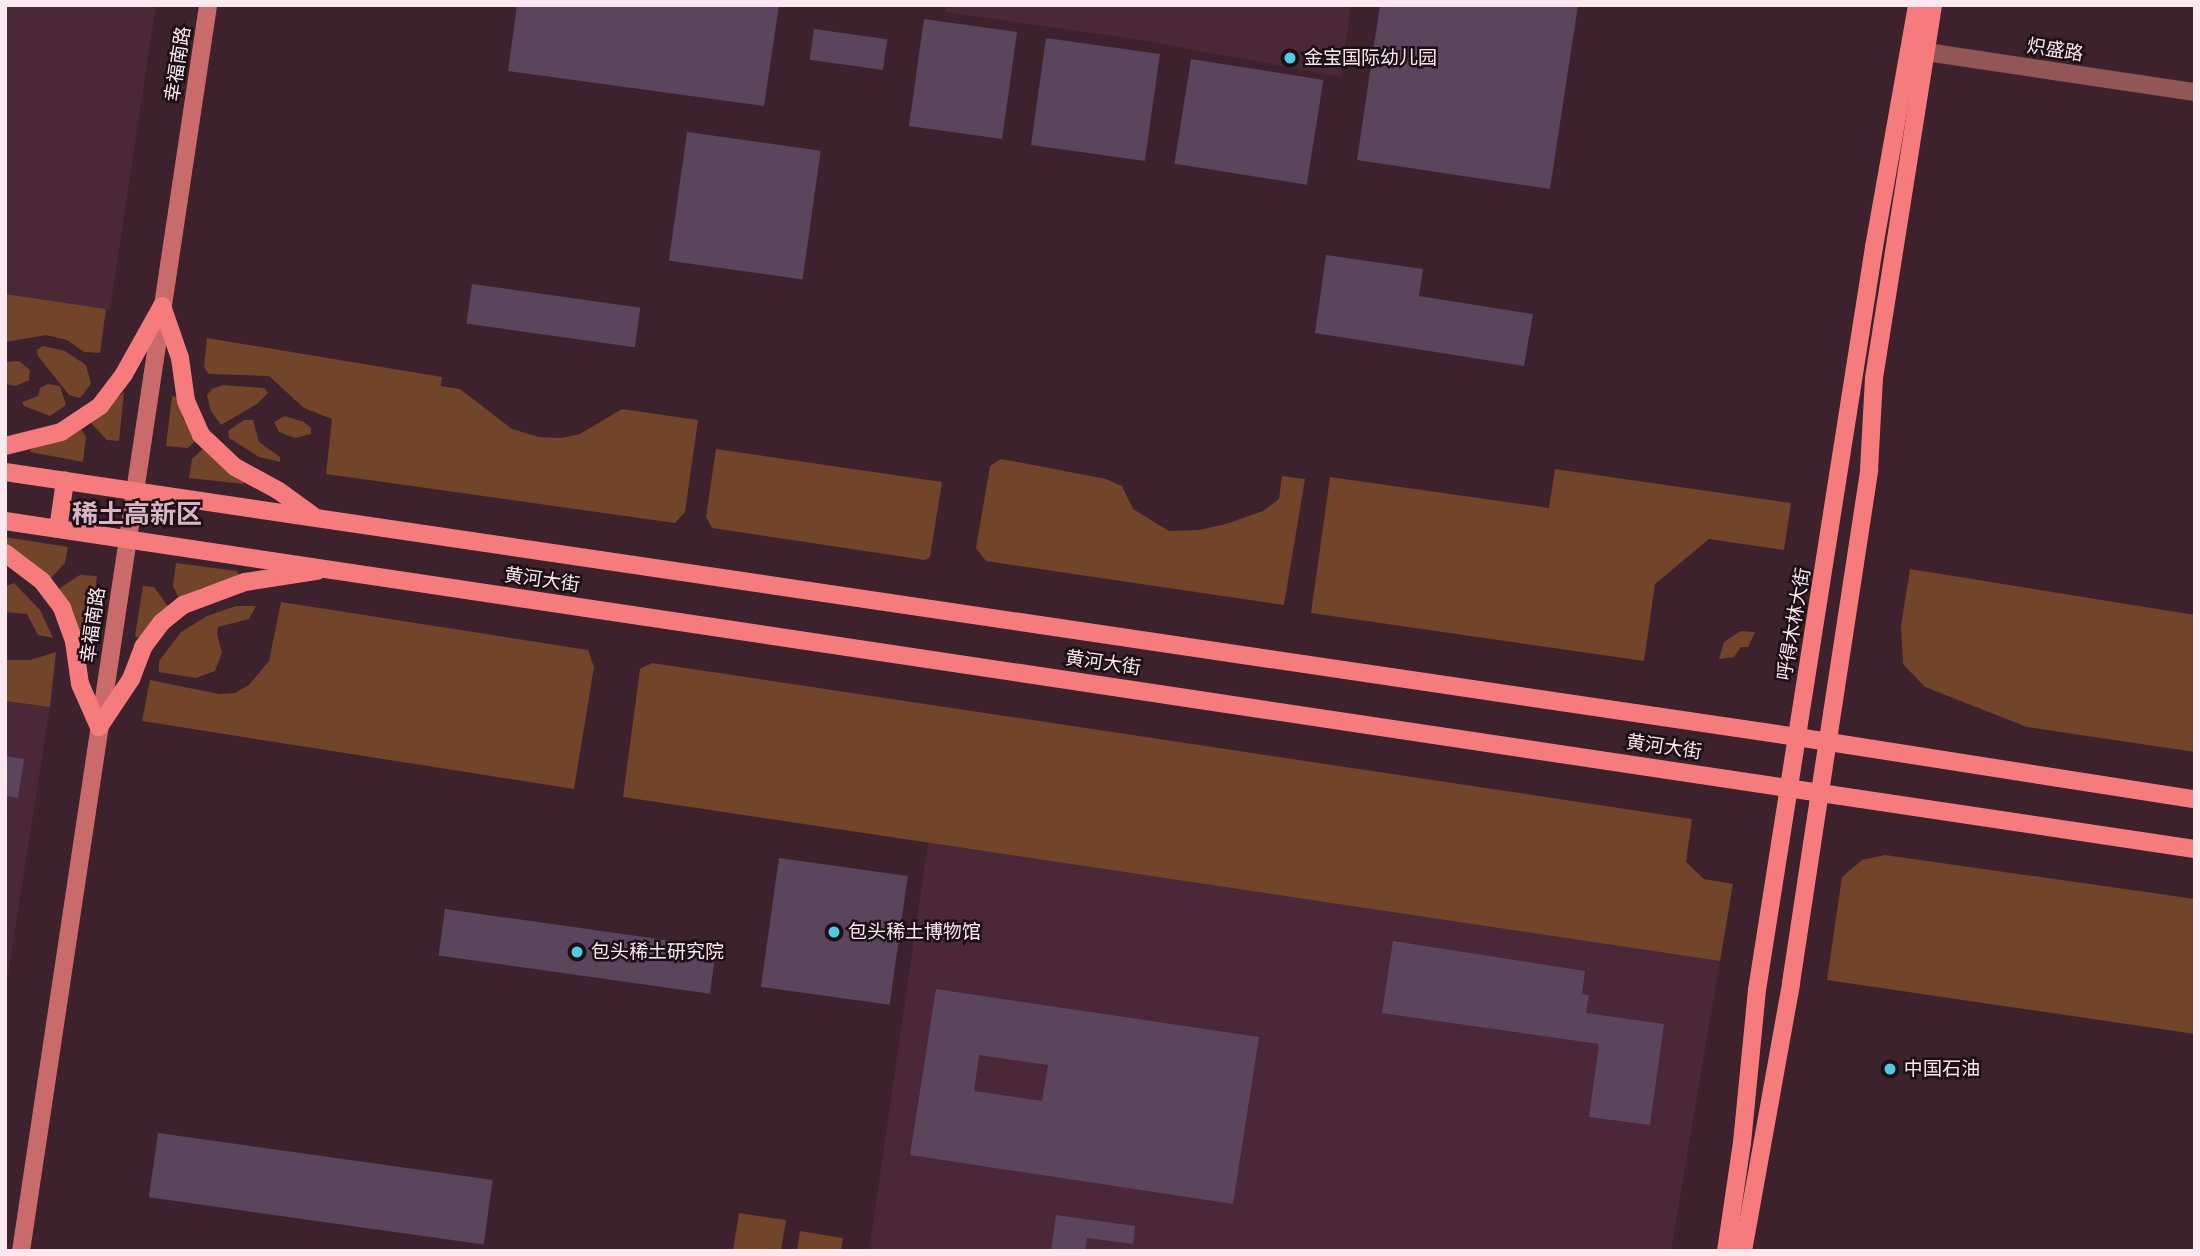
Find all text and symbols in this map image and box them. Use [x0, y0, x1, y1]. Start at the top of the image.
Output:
street label: 幸福南路 [161, 25, 195, 103]
street label: 炽盛路 [2025, 34, 2085, 66]
place label: 金宝国际幼儿园 [1304, 47, 1437, 69]
marker: 金宝国际幼儿园 [1282, 50, 1298, 66]
district label: 稀土高新区 [72, 499, 202, 531]
street label: 黄河大街 [503, 563, 581, 597]
street label: 呼得木林大街 [1773, 566, 1815, 682]
street label: 幸福南路 [76, 586, 110, 664]
street label: 黄河大街 [1064, 646, 1142, 680]
street label: 黄河大街 [1625, 730, 1703, 764]
place label: 包头稀土博物馆 [848, 921, 981, 943]
marker: 包头稀土博物馆 [826, 924, 842, 940]
place label: 包头稀土研究院 [591, 941, 724, 963]
marker: 包头稀土研究院 [569, 944, 585, 960]
place label: 中国石油 [1904, 1058, 1980, 1080]
marker: 中国石油 [1882, 1061, 1898, 1077]

